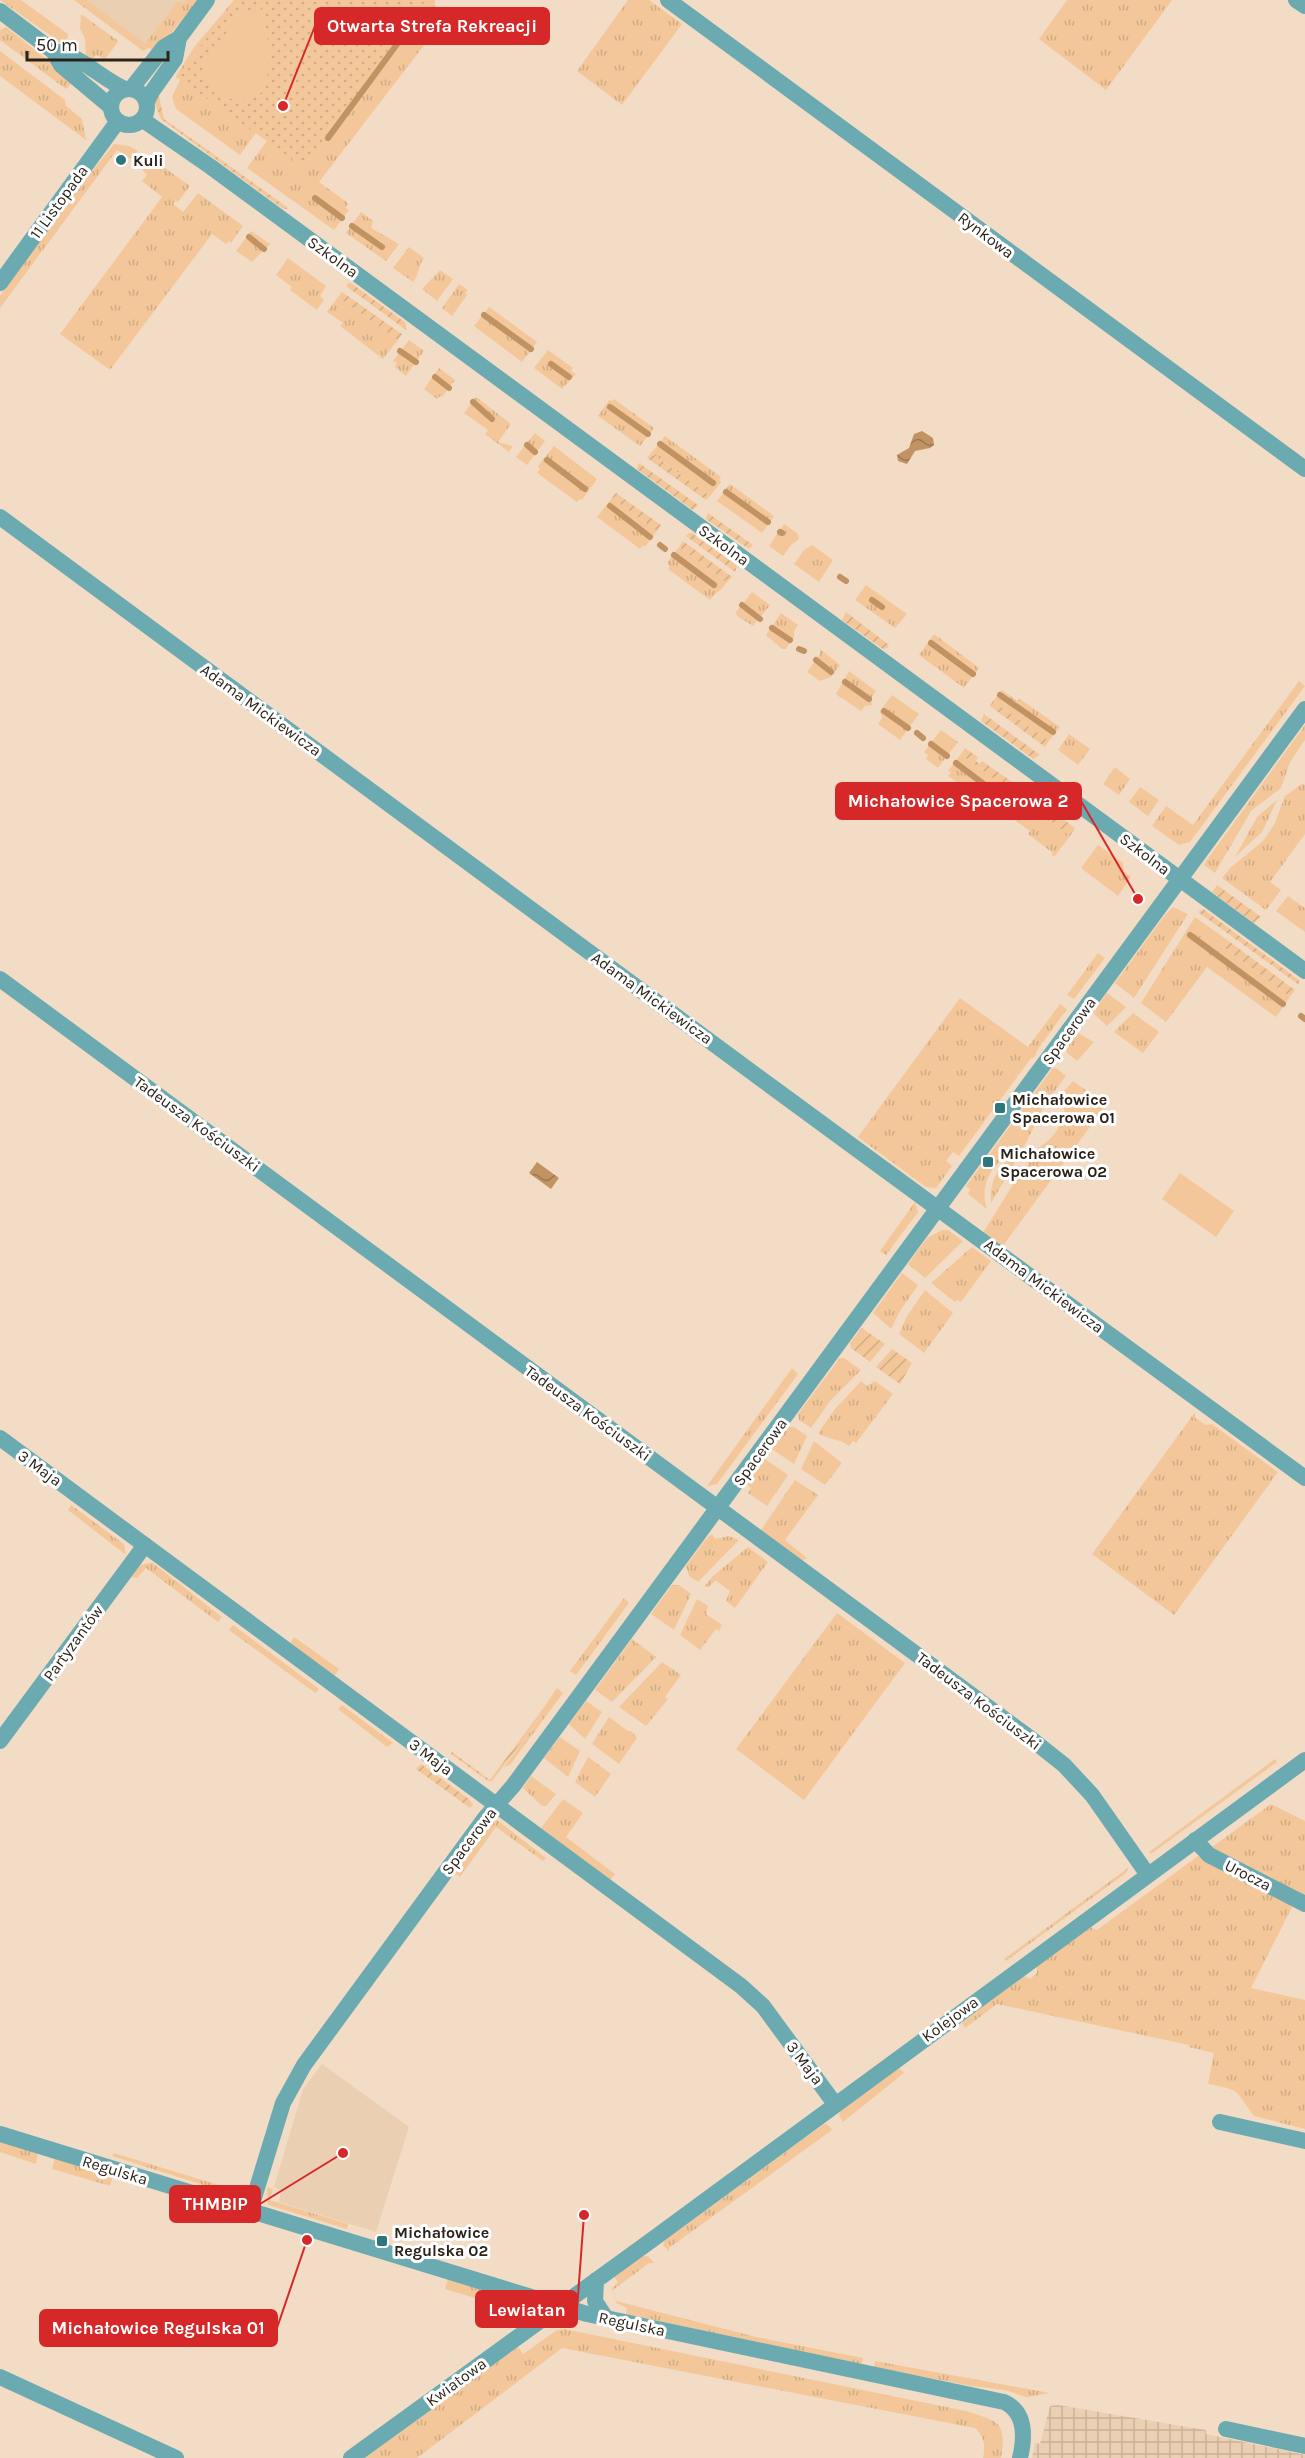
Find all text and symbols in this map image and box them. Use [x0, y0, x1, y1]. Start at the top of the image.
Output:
callout: Otwarta Strefa Rekreacji [315, 8, 549, 44]
text: Otwarta Strefa Rekreacji [327, 15, 537, 37]
scale bar [27, 24, 168, 62]
text: 50 m [36, 34, 78, 56]
place label: Kuli [133, 151, 164, 170]
marker: Kuli [114, 153, 128, 167]
street label: 11 Listopada [26, 162, 92, 242]
street label: Rynkowa [954, 208, 1018, 262]
street label: Szkolna [304, 232, 362, 282]
street label: Szkolna [695, 520, 753, 570]
street label: Adama Mickiewicza [197, 660, 325, 760]
callout: Michałowice Spacerowa 2 [836, 783, 1081, 819]
text: Michałowice Spacerowa 2 [848, 790, 1068, 812]
street label: Szkolna [1116, 829, 1174, 879]
street label: Adama Mickiewicza [588, 948, 716, 1048]
street label: Spacerowa [1038, 993, 1100, 1069]
street label: Tadeusza Kościuszki [130, 1072, 264, 1176]
place label: Michałowice Spacerowa 01 [1012, 1090, 1115, 1127]
marker: Michałowice Spacerowa 01 [993, 1101, 1007, 1115]
place label: Michałowice Spacerowa 02 [1000, 1144, 1107, 1181]
marker: Michałowice Spacerowa 02 [981, 1155, 995, 1169]
street label: Adama Mickiewicza [981, 1235, 1107, 1337]
street label: Tadeusza Kościuszki [521, 1361, 655, 1465]
street label: Spacerowa [729, 1414, 791, 1490]
street label: 3 Maja [14, 1446, 66, 1490]
street label: Partyzantów [39, 1601, 107, 1685]
street label: Tadeusza Kościuszki [913, 1648, 1045, 1754]
street label: 3 Maja [406, 1735, 456, 1779]
street label: Spacerowa [438, 1804, 500, 1878]
street label: Urocza [1222, 1855, 1274, 1895]
street label: Kolejowa [918, 1992, 982, 2046]
street label: 3 Maja [783, 2038, 827, 2088]
street label: Regulska [80, 2151, 150, 2189]
callout: THMBIP [170, 2186, 260, 2222]
text: THMBIP [182, 2193, 248, 2215]
place label: Michałowice Regulska 02 [394, 2223, 489, 2260]
marker: Michałowice Regulska 02 [375, 2234, 389, 2248]
callout: Lewiatan [476, 2291, 577, 2327]
text: Lewiatan [488, 2299, 566, 2321]
street label: Regulska [597, 2308, 667, 2340]
callout: Michałowice Regulska 01 [40, 2310, 277, 2346]
text: Michałowice Regulska 01 [51, 2317, 265, 2339]
street label: Kwiatowa [422, 2354, 490, 2410]

